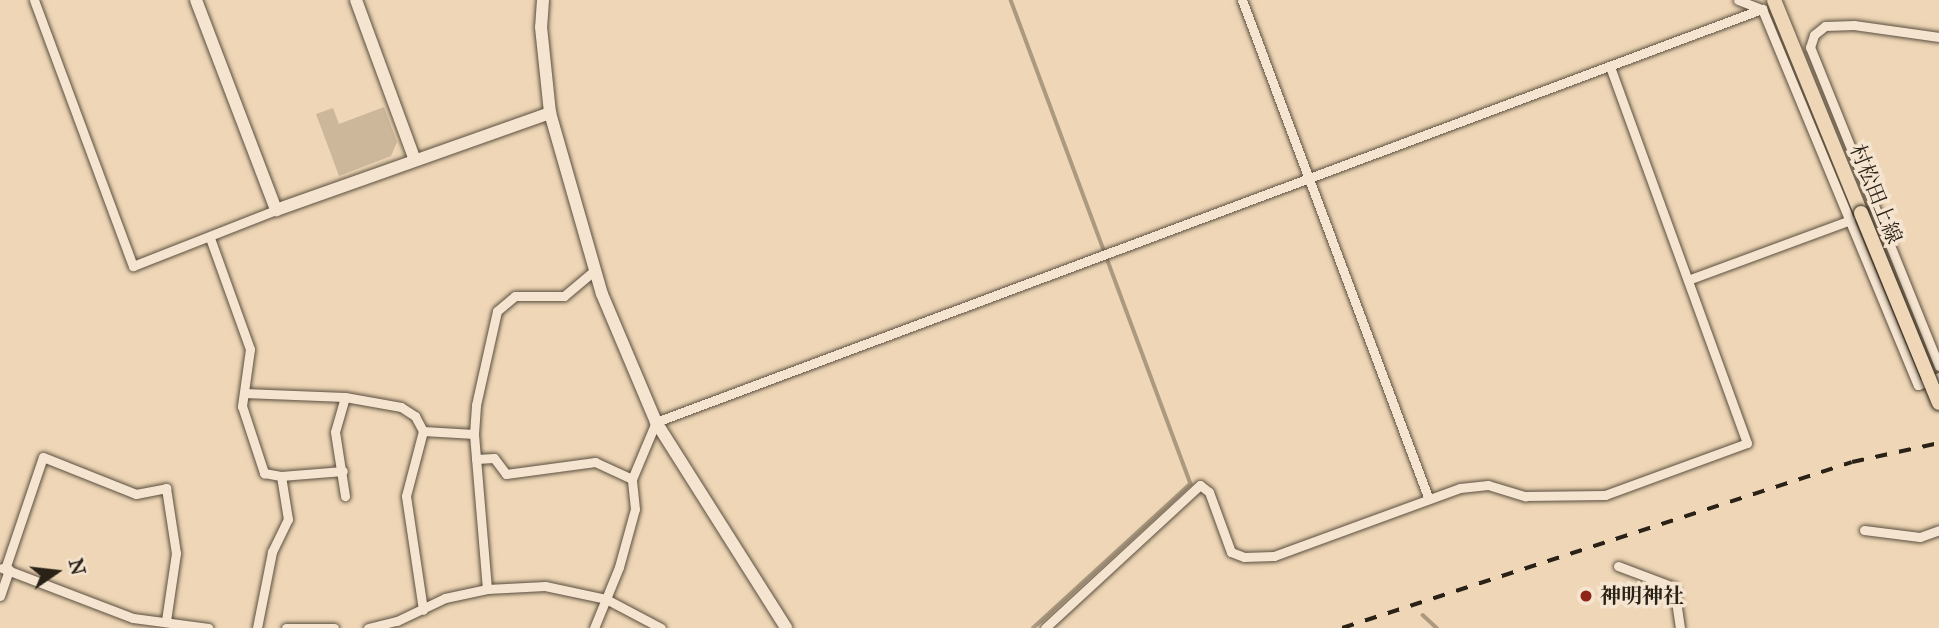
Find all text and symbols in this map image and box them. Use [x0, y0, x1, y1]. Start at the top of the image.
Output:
street label: 村松田上線 [1845, 141, 1907, 247]
north arrow [21, 537, 91, 607]
text: N [64, 556, 90, 577]
place label: 神明神社 [1600, 583, 1684, 609]
marker: 神明神社 [1578, 588, 1594, 604]

